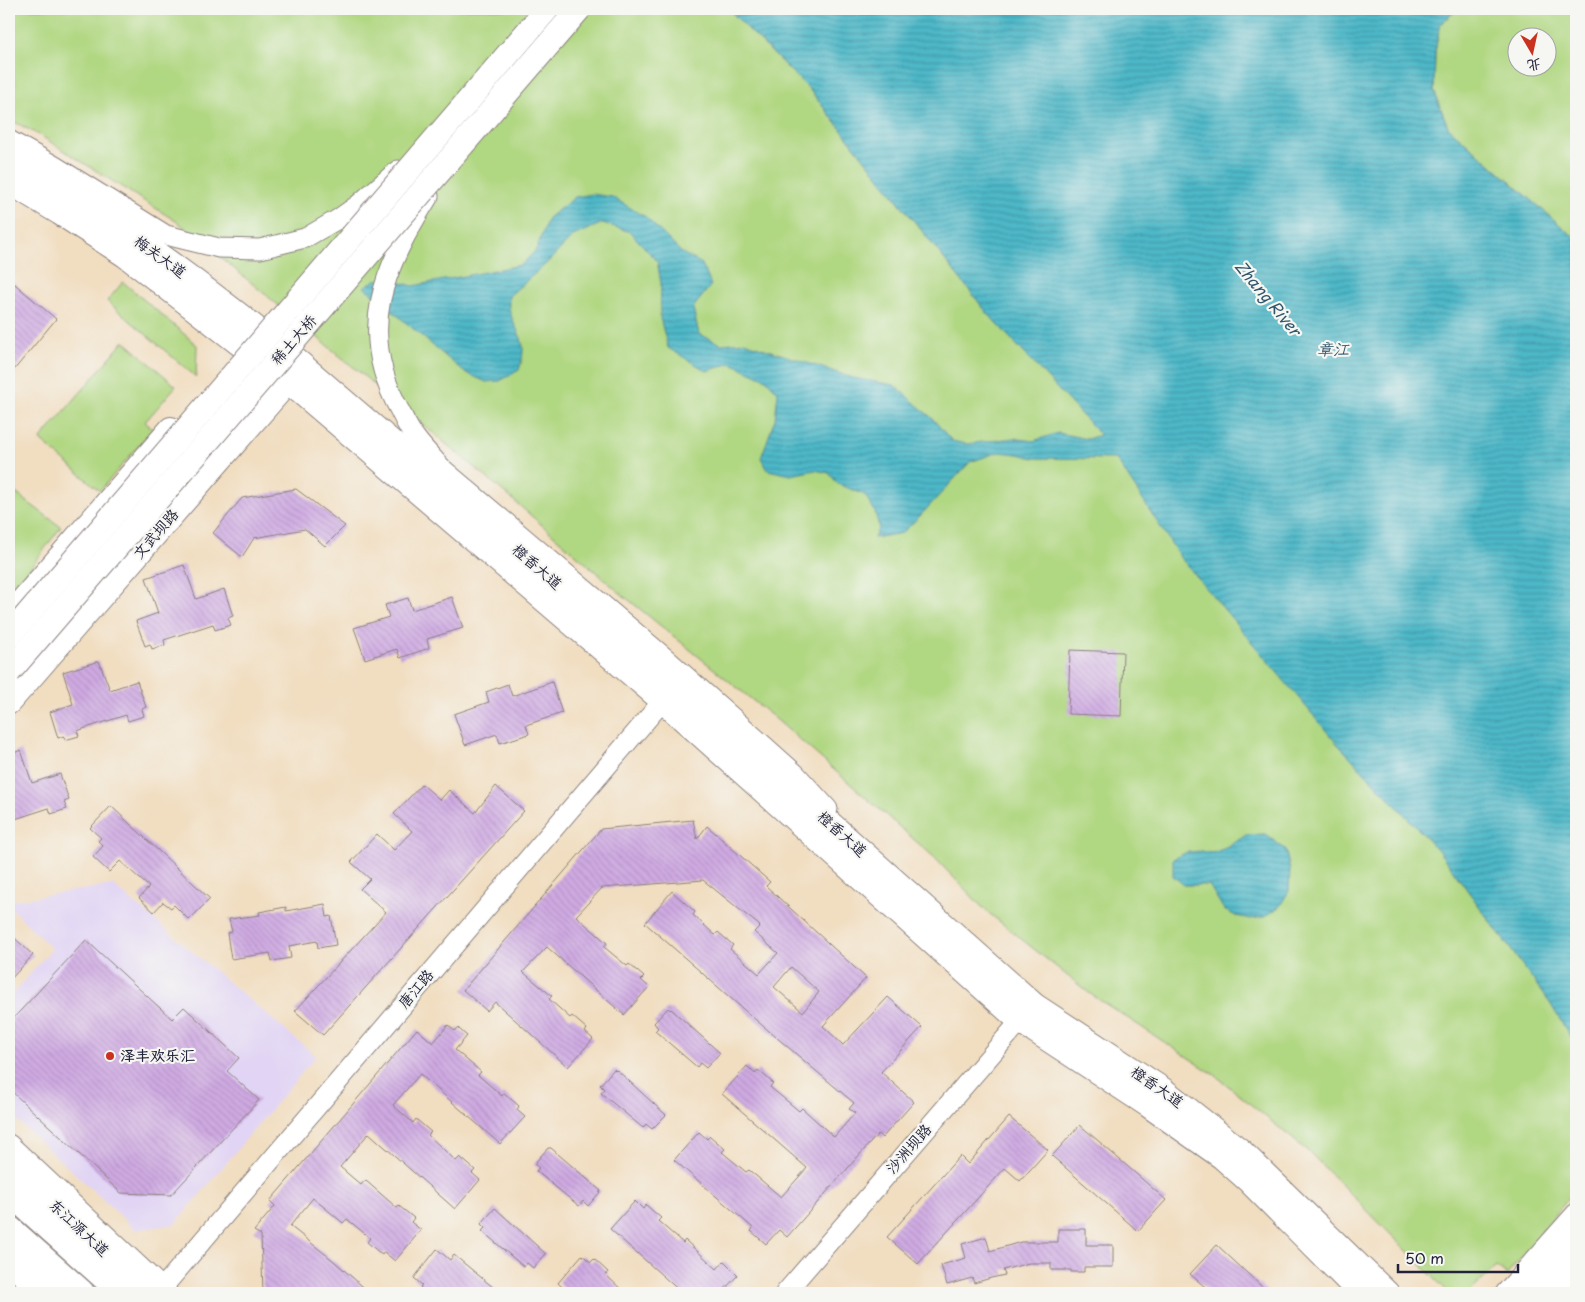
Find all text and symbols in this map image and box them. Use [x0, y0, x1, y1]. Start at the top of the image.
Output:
north arrow [1508, 28, 1558, 78]
text: 北 [1526, 54, 1543, 77]
street label: 梅关大道 [130, 229, 192, 283]
water label: Zhang River [1230, 254, 1309, 342]
street label: 稀土大桥 [265, 309, 321, 369]
water label: 章江 [1317, 336, 1350, 360]
street label: 文武坝路 [127, 503, 183, 563]
street label: 橙香大道 [508, 538, 568, 594]
street label: 橙香大道 [813, 804, 873, 862]
street label: 唐江路 [392, 963, 438, 1013]
place label: 泽丰欢乐汇 [120, 1043, 195, 1066]
marker: 泽丰欢乐汇 [104, 1050, 116, 1062]
street label: 橙香大道 [1127, 1059, 1189, 1112]
street label: 沙洲坝路 [880, 1118, 936, 1178]
street label: 东江源大道 [45, 1193, 115, 1261]
scale bar [1398, 1242, 1518, 1274]
text: 50 m [1405, 1246, 1444, 1269]

